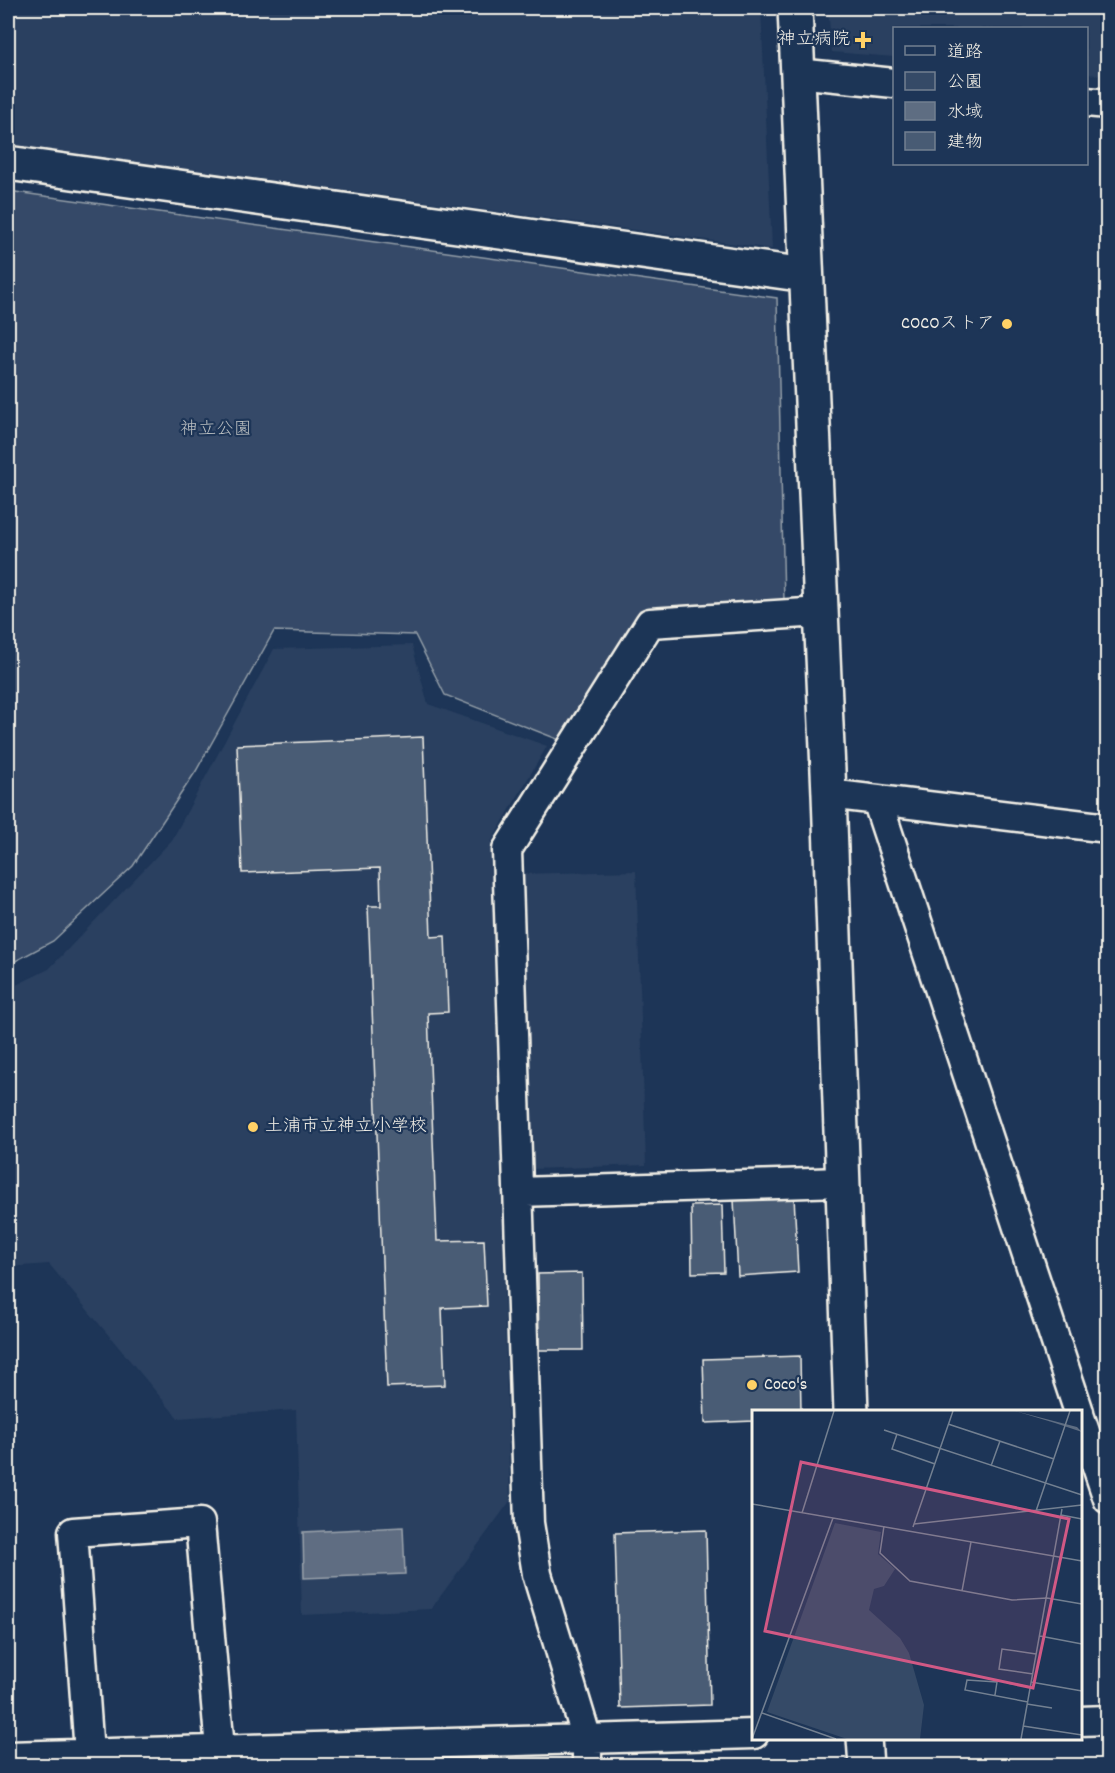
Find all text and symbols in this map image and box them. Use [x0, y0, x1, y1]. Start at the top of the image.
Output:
legend [893, 27, 1088, 165]
place label: 神立病院 [778, 28, 850, 53]
marker: 神立病院 [854, 31, 872, 49]
text: 道路 [947, 41, 983, 66]
text: 公園 [947, 71, 983, 96]
text: 水域 [947, 101, 983, 126]
text: 建物 [947, 131, 983, 156]
place label: COCOストア [901, 312, 995, 337]
marker: COCOストア [1000, 317, 1014, 331]
park label: 神立公園 [180, 418, 252, 443]
place label: 土浦市立神立小学校 [265, 1115, 427, 1140]
marker: 土浦市立神立小学校 [246, 1120, 260, 1134]
place label: Coco's [764, 1373, 807, 1398]
marker: Coco's [745, 1378, 759, 1392]
inset map [752, 1410, 1082, 1740]

